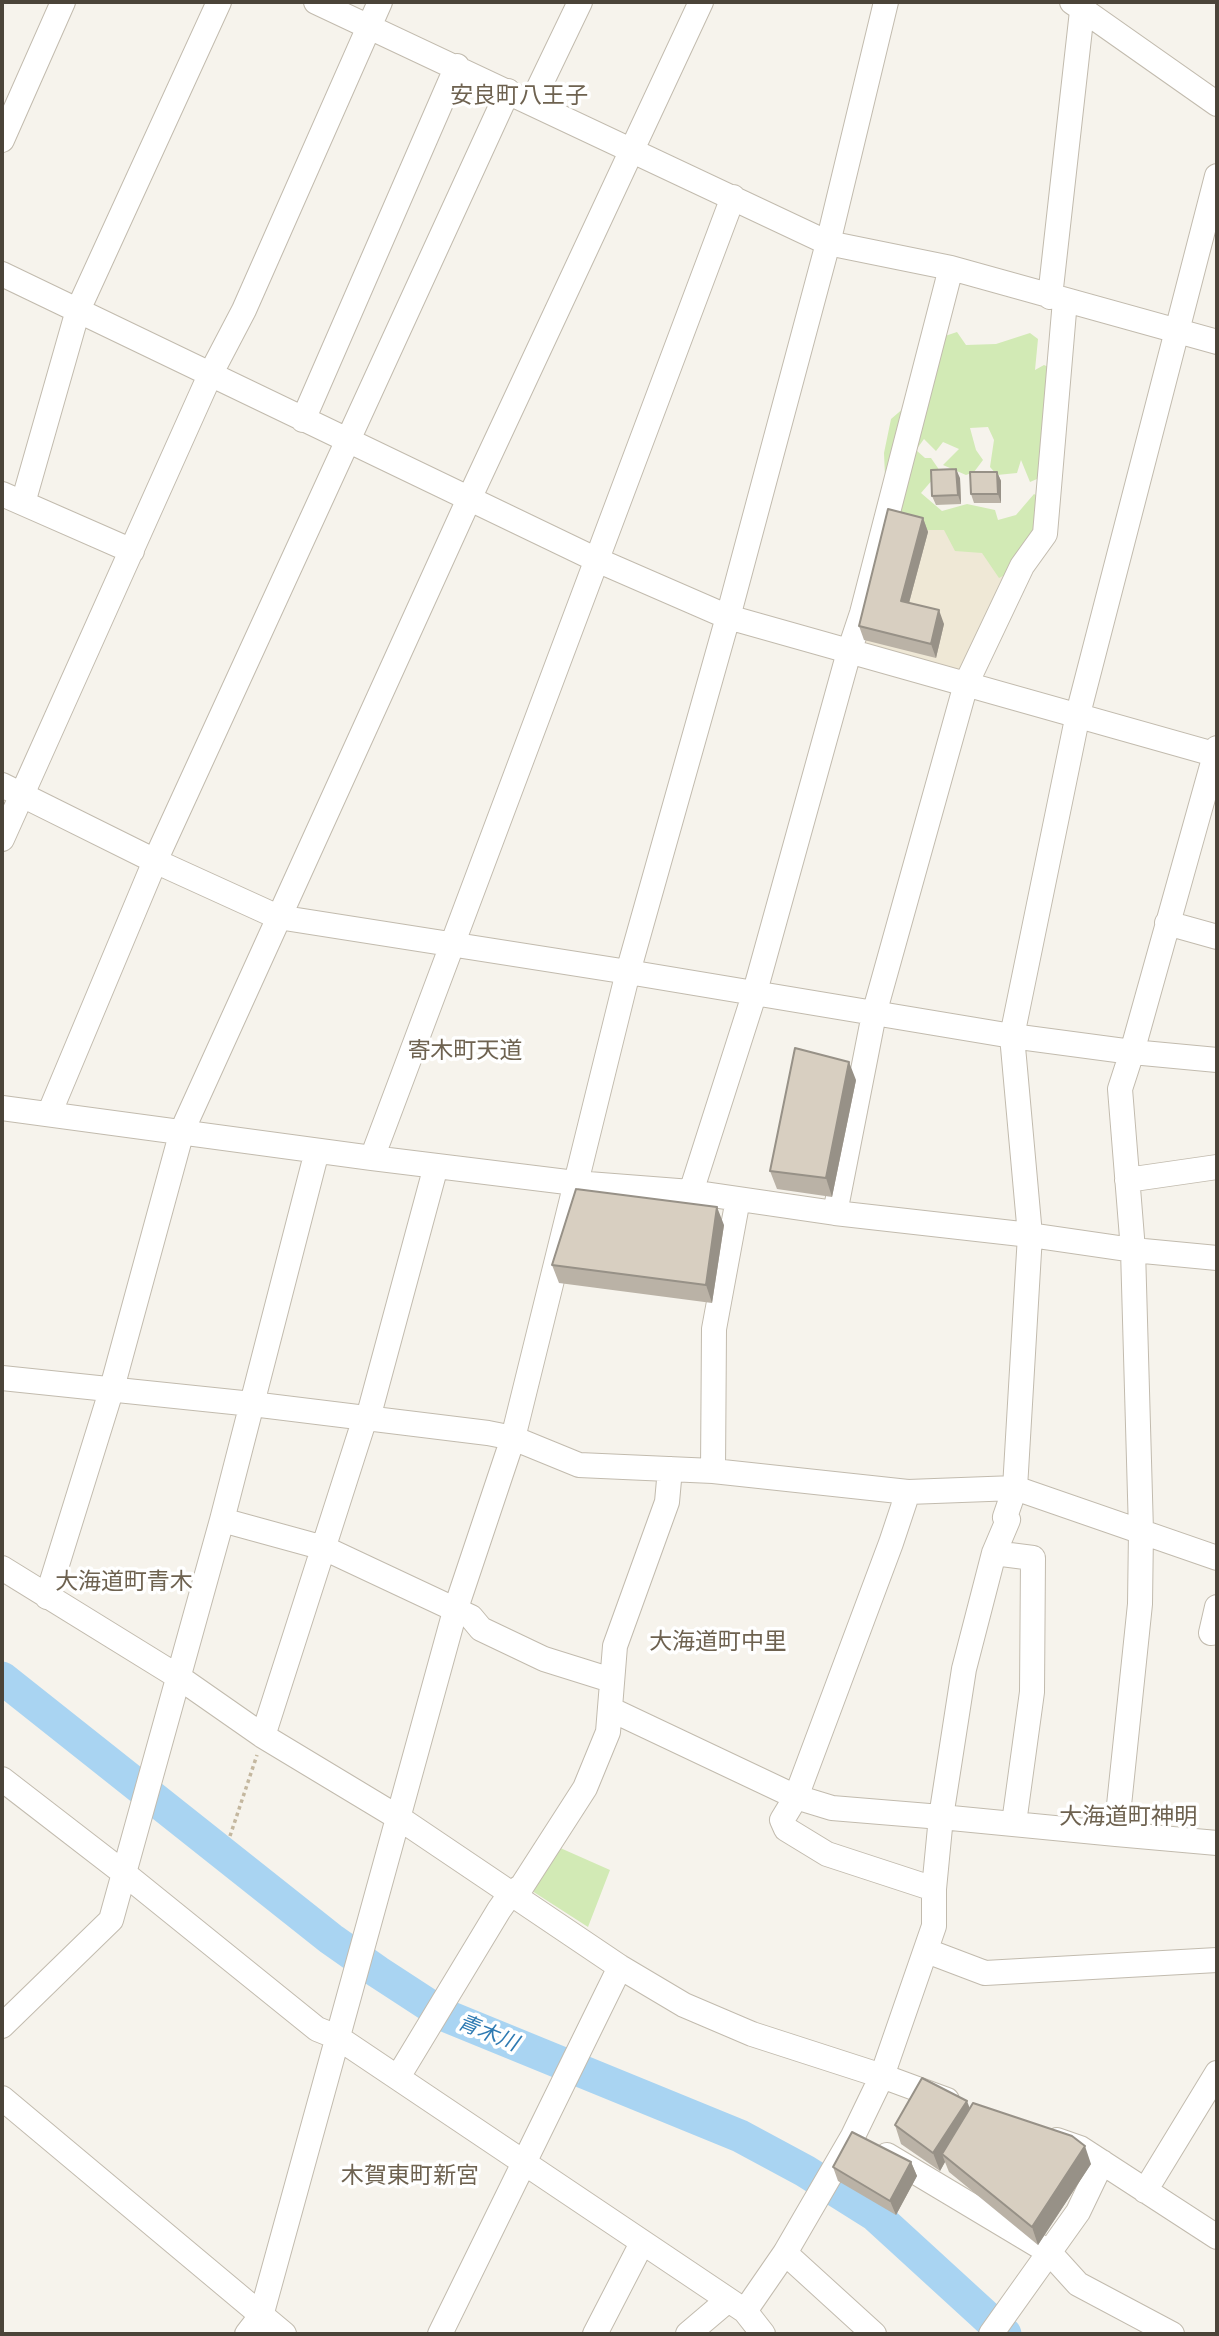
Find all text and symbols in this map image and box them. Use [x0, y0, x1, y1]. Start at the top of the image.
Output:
district label: 安良町八王子 [450, 82, 588, 110]
district label: 寄木町天道 [408, 1037, 522, 1065]
district label: 大海道町青木 [55, 1568, 193, 1596]
district label: 大海道町中里 [649, 1628, 787, 1656]
district label: 大海道町神明 [1059, 1803, 1197, 1831]
water label: 青木川 [454, 2010, 522, 2056]
district label: 木賀東町新宮 [341, 2162, 479, 2190]

